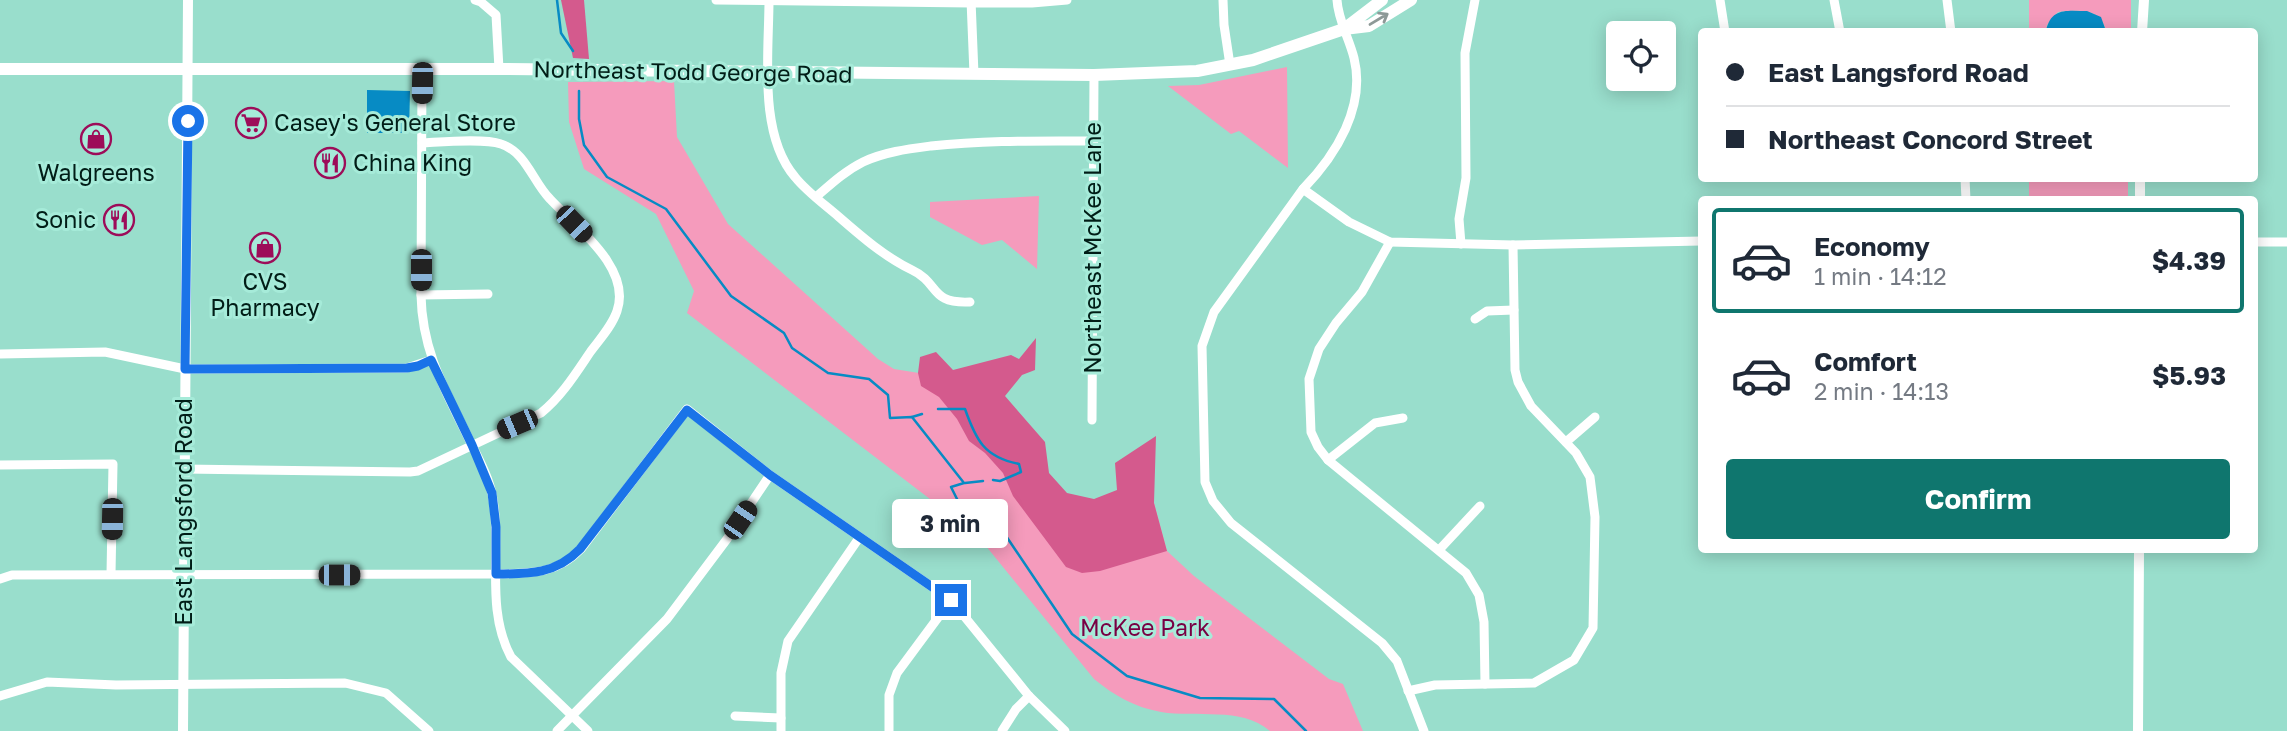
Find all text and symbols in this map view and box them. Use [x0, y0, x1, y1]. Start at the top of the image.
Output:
one-way arrow [1369, 12, 1389, 26]
map controls [1606, 21, 1676, 91]
button: locate [1606, 21, 1676, 91]
street label: Northeast Todd George Road [533, 54, 853, 88]
text: East Langsford Road [1768, 57, 2029, 88]
car [412, 62, 433, 104]
route start [172, 105, 204, 137]
supermarket icon: Casey's General Store [234, 106, 268, 140]
place label: Casey's General Store [274, 108, 516, 136]
shop icon: Walgreens [79, 122, 113, 156]
street label: Northeast McKee Lane [1078, 122, 1106, 374]
text: Northeast Concord Street [1768, 124, 2093, 155]
restaurant icon: China King [313, 146, 347, 180]
place label: China King [353, 148, 472, 176]
place label: Walgreens [37, 158, 155, 186]
car [552, 202, 597, 246]
restaurant icon: Sonic [102, 203, 136, 237]
place label: Sonic [35, 205, 96, 233]
icon: car [1730, 229, 1793, 292]
shop icon: CVS Pharmacy [248, 231, 282, 265]
text: Economy [1814, 231, 1930, 262]
text: $4.39 [2152, 245, 2226, 276]
car [411, 249, 432, 291]
text: 1 min · 14:12 [1814, 262, 1947, 290]
place label: CVS Pharmacy [210, 267, 320, 321]
icon: car [1730, 344, 1793, 407]
text: Comfort [1814, 346, 1917, 377]
text: $5.93 [2152, 360, 2226, 391]
text: 2 min · 14:13 [1814, 377, 1949, 405]
street label: East Langsford Road [169, 398, 197, 626]
car [494, 406, 541, 442]
button: Confirm [1726, 459, 2230, 539]
car [720, 497, 761, 543]
car [102, 498, 123, 540]
callout: 3 min [893, 498, 1009, 548]
text: 3 min [920, 509, 980, 537]
car [319, 565, 361, 586]
route end [935, 584, 967, 616]
park label: McKee Park [1080, 613, 1210, 641]

